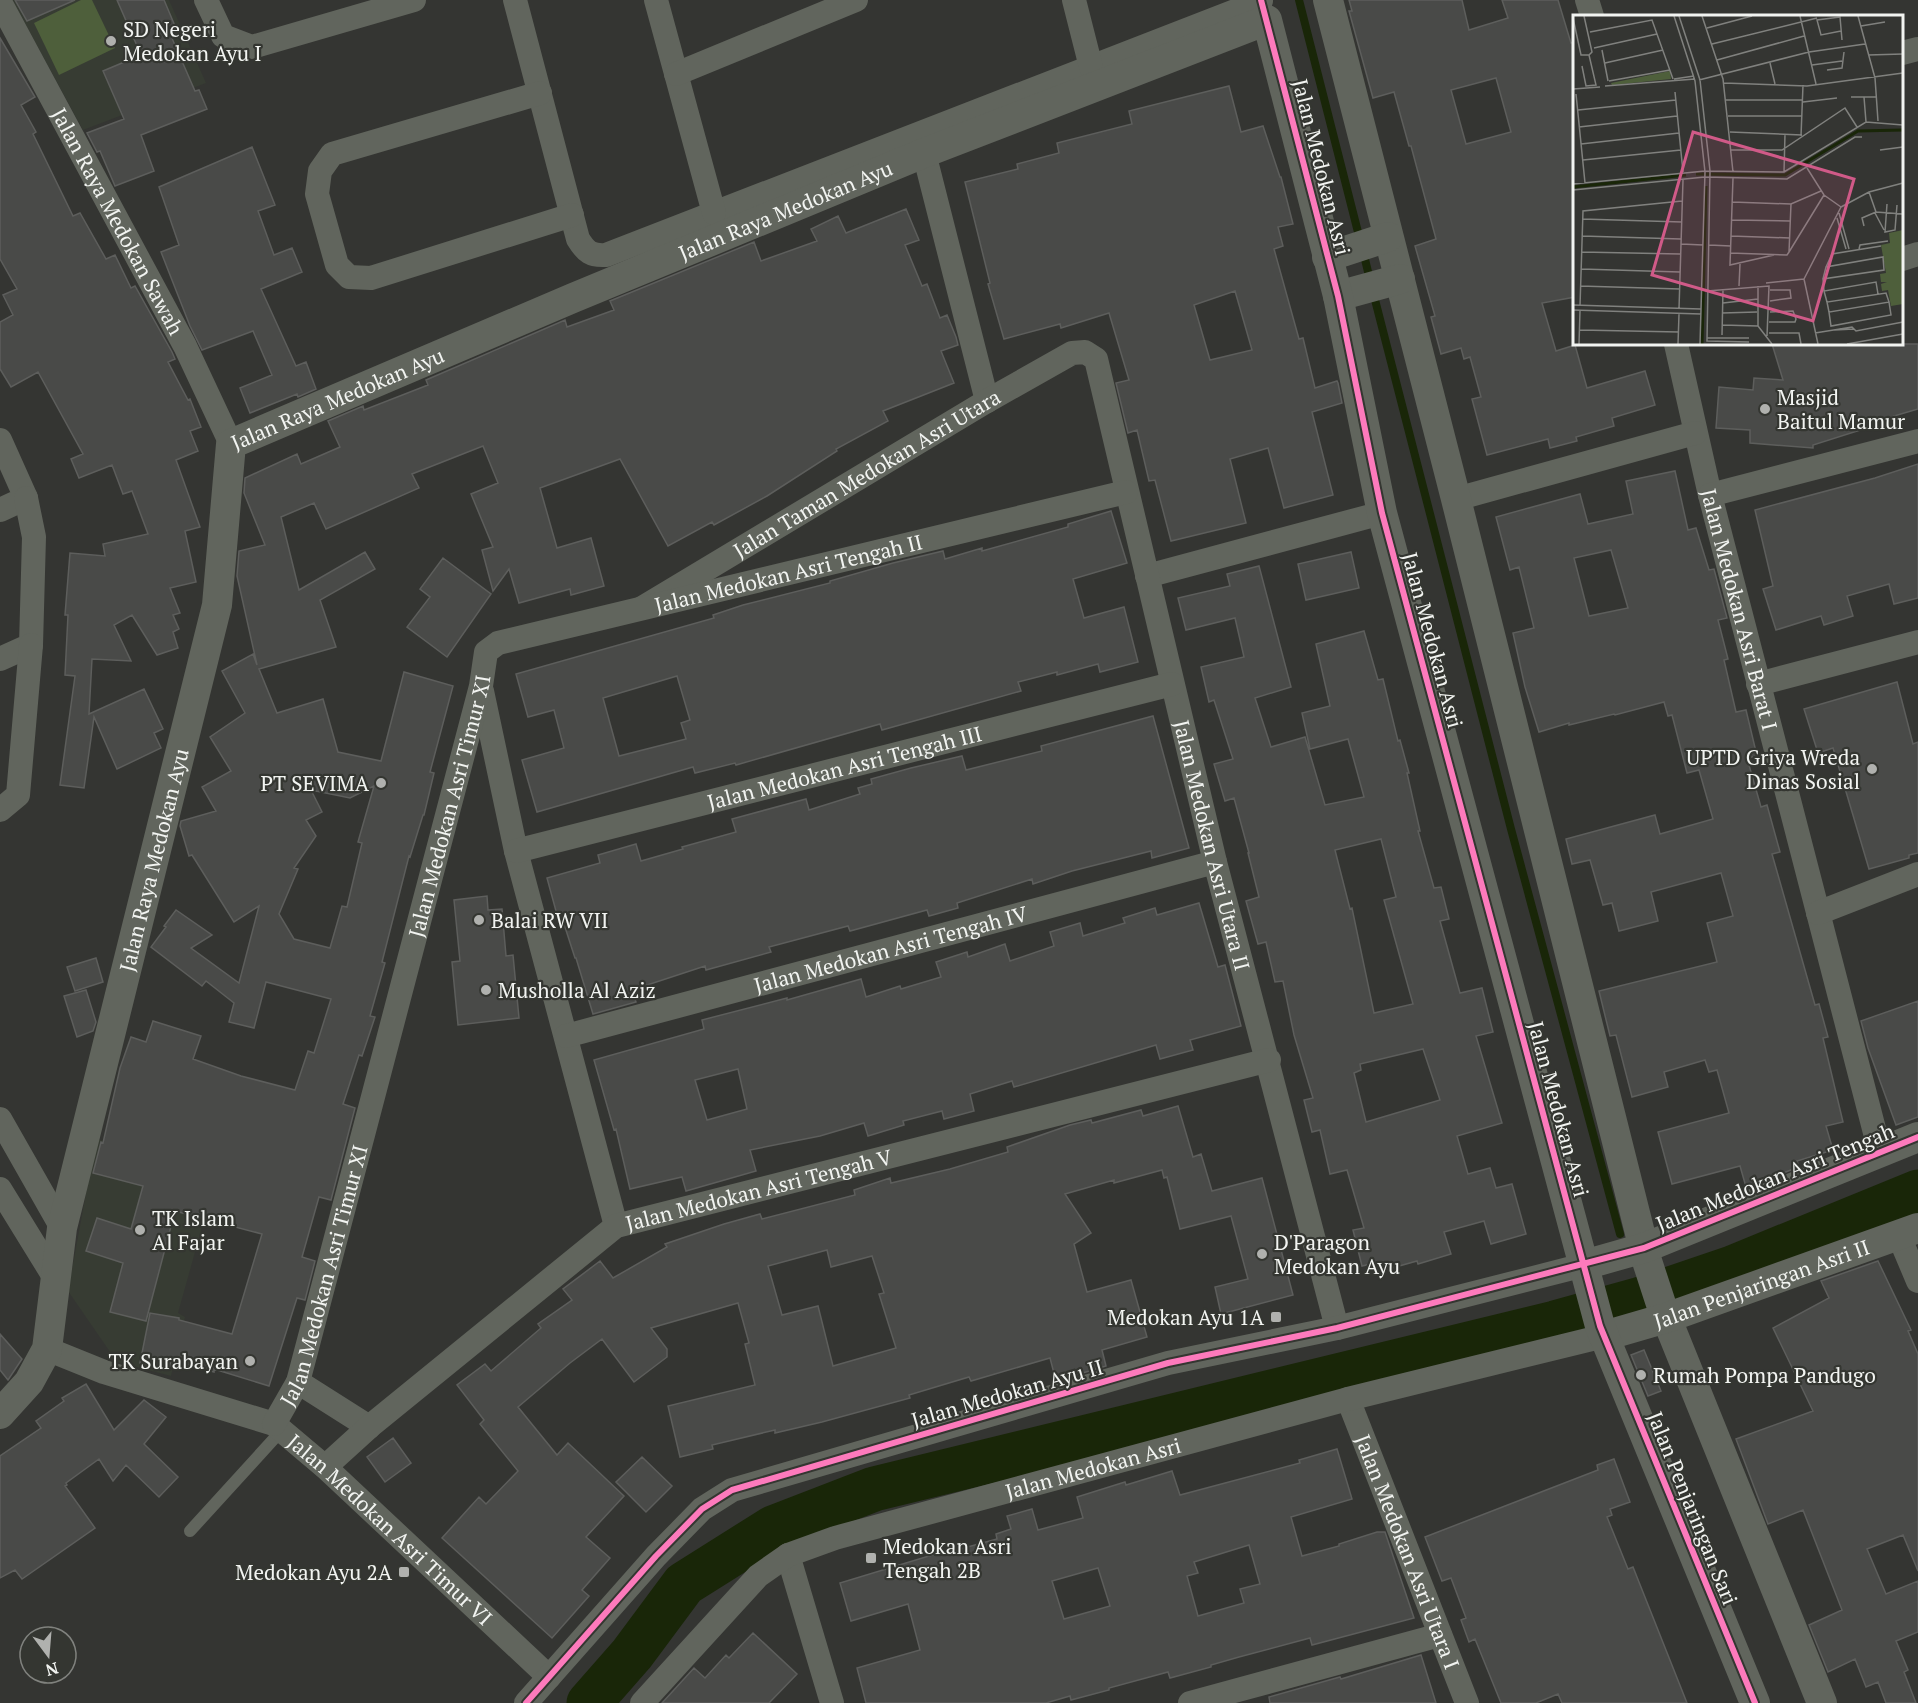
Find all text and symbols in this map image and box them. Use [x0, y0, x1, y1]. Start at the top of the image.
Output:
place label: SD Negeri Medokan Ayu I [123, 15, 262, 67]
inset map [1573, 15, 1903, 345]
marker: SD Negeri Medokan Ayu I [104, 34, 118, 48]
street label: Jalan Medokan Asri [1287, 76, 1357, 258]
street label: Jalan Raya Medokan Sawah [45, 103, 190, 340]
street label: Jalan Raya Medokan Ayu [674, 154, 897, 267]
street label: Jalan Raya Medokan Ayu [227, 341, 448, 456]
street label: Jalan Taman Medokan Asri Utara [728, 382, 1005, 564]
place label: Masjid Baitul Mamur [1777, 383, 1905, 435]
marker: Masjid Baitul Mamur [1758, 402, 1772, 416]
street label: Jalan Medokan Asri Barat I [1695, 486, 1784, 733]
street label: Jalan Medokan Asri Tengah II [652, 527, 925, 619]
street label: Jalan Medokan Asri [1396, 549, 1470, 731]
street label: Jalan Medokan Asri Timur XI [402, 673, 496, 940]
street label: Jalan Medokan Asri Utara II [1168, 717, 1257, 974]
street label: Jalan Medokan Asri Tengah III [704, 719, 985, 816]
place label: UPTD Griya Wreda Dinas Sosial [1686, 743, 1860, 795]
street label: Jalan Raya Medokan Ayu [112, 745, 195, 974]
marker: UPTD Griya Wreda Dinas Sosial [1865, 762, 1879, 776]
place label: PT SEVIMA [261, 769, 370, 797]
marker: PT SEVIMA [374, 776, 388, 790]
street label: Jalan Medokan Asri Tengah IV [751, 899, 1031, 999]
place label: Balai RW VII [491, 906, 608, 934]
marker: Balai RW VII [472, 913, 486, 927]
place label: Musholla Al Aziz [498, 976, 656, 1004]
marker: Musholla Al Aziz [479, 983, 493, 997]
street label: Jalan Medokan Asri [1522, 1018, 1596, 1200]
street label: Jalan Medokan Asri Tengah [1652, 1116, 1898, 1238]
street label: Jalan Medokan Asri Timur XI [273, 1142, 374, 1411]
street label: Jalan Medokan Asri Tengah V [623, 1142, 895, 1237]
place label: TK Islam Al Fajar [152, 1204, 235, 1256]
marker: TK Islam Al Fajar [133, 1223, 147, 1237]
place label: D'Paragon Medokan Ayu [1274, 1228, 1400, 1280]
street label: Jalan Penjaringan Asri II [1650, 1232, 1873, 1335]
marker: D'Paragon Medokan Ayu [1255, 1247, 1269, 1261]
place label: Medokan Ayu 1A [1107, 1303, 1265, 1331]
marker: Medokan Ayu 1A [1269, 1310, 1283, 1324]
place label: TK Surabayan [109, 1347, 239, 1375]
street label: Jalan Medokan Ayu II [908, 1352, 1106, 1434]
marker: TK Surabayan [243, 1354, 257, 1368]
place label: Rumah Pompa Pandugo [1653, 1361, 1876, 1389]
marker: Rumah Pompa Pandugo [1634, 1368, 1648, 1382]
street label: Jalan Penjaringan Sari [1641, 1407, 1745, 1609]
street label: Jalan Medokan Asri Timur VI [282, 1427, 499, 1631]
street label: Jalan Medokan Asri Utara I [1349, 1430, 1466, 1673]
street label: Jalan Medokan Asri [1002, 1431, 1184, 1505]
place label: Medokan Asri Tengah 2B [883, 1532, 1011, 1584]
marker: Medokan Asri Tengah 2B [864, 1551, 878, 1565]
place label: Medokan Ayu 2A [235, 1558, 393, 1586]
marker: Medokan Ayu 2A [397, 1565, 411, 1579]
north arrow [18, 1625, 78, 1685]
text: N [43, 1657, 61, 1682]

